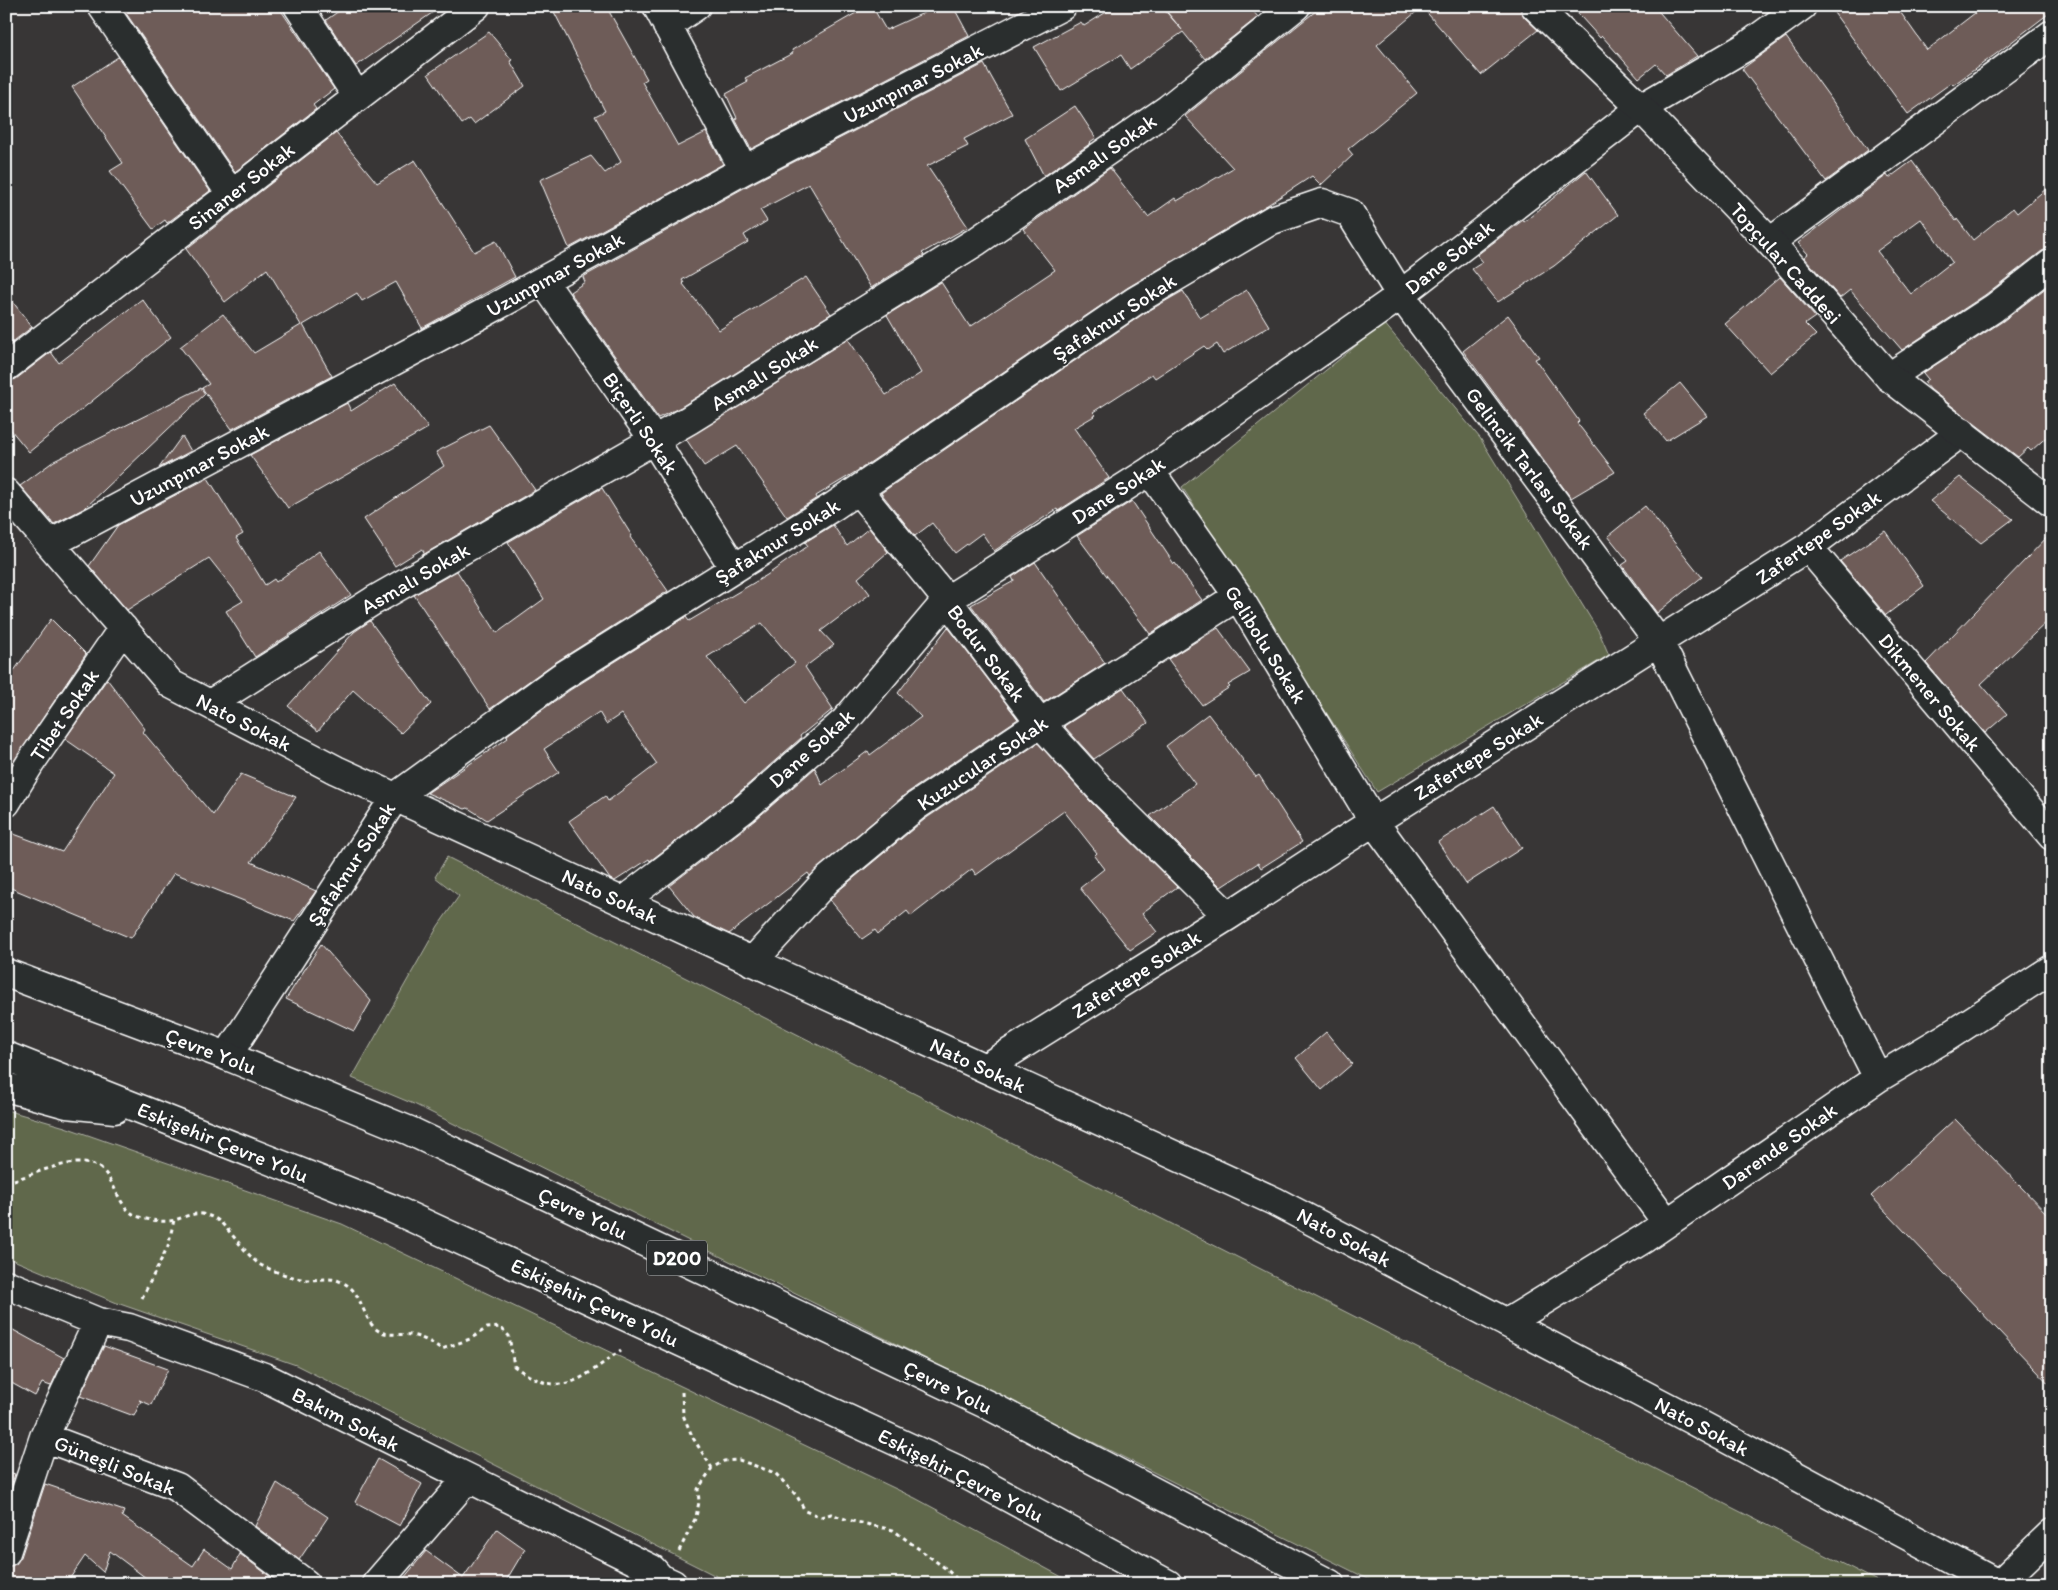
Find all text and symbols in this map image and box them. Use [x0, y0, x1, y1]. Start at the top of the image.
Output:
street label: Uzunpınar Sokak [839, 37, 987, 129]
street label: Asmalı Sokak [1047, 108, 1161, 198]
street label: Sinaner Sokak [183, 137, 299, 235]
street label: Topçular Caddesi [1725, 197, 1847, 329]
street label: Dane Sokak [1399, 214, 1499, 300]
street label: Uzunpınar Sokak [482, 226, 628, 322]
street label: Şafaknur Sokak [1047, 268, 1181, 366]
street label: Asmalı Sokak [706, 330, 822, 416]
street label: Biçerli Sokak [598, 367, 684, 479]
street label: Gelincik Tarlası Sokak [1461, 382, 1599, 554]
street label: Uzunpınar Sokak [125, 418, 273, 512]
street label: Dane Sokak [1067, 450, 1170, 529]
street label: Zafertepe Sokak [1750, 484, 1886, 590]
street label: Şafaknur Sokak [710, 493, 844, 589]
street label: Asmalı Sokak [356, 537, 474, 619]
street label: Gelibolu Sokak [1220, 580, 1312, 708]
street label: Bodur Sokak [942, 599, 1032, 707]
street label: Dikmener Sokak [1873, 628, 1987, 756]
street label: Tibet Sokak [24, 664, 104, 766]
street label: Nato Sokak [192, 687, 296, 757]
street label: Dane Sokak [763, 703, 859, 793]
street label: Zafertepe Sokak [1409, 706, 1547, 806]
street label: Kuzucular Sokak [912, 710, 1052, 816]
street label: Şafaknur Sokak [302, 797, 400, 931]
street label: Nato Sokak [558, 863, 662, 929]
street label: Zafertepe Sokak [1067, 924, 1205, 1024]
street label: Çevre Yolu [162, 1022, 261, 1080]
street label: Nato Sokak [926, 1032, 1030, 1098]
street label: Eskişehir Çevre Yolu [134, 1096, 313, 1188]
street label: Darende Sokak [1717, 1097, 1842, 1195]
street label: Çevre Yolu [534, 1181, 632, 1245]
street label: Nato Sokak [1293, 1202, 1396, 1272]
road number: D200 [647, 1240, 707, 1276]
street label: Eskişehir Çevre Yolu [507, 1252, 683, 1352]
street label: Çevre Yolu [899, 1355, 997, 1419]
street label: Bakım Sokak [288, 1381, 404, 1457]
street label: Nato Sokak [1651, 1391, 1754, 1461]
street label: Eskişehir Çevre Yolu [874, 1422, 1048, 1528]
street label: Güneşli Sokak [51, 1429, 179, 1501]

